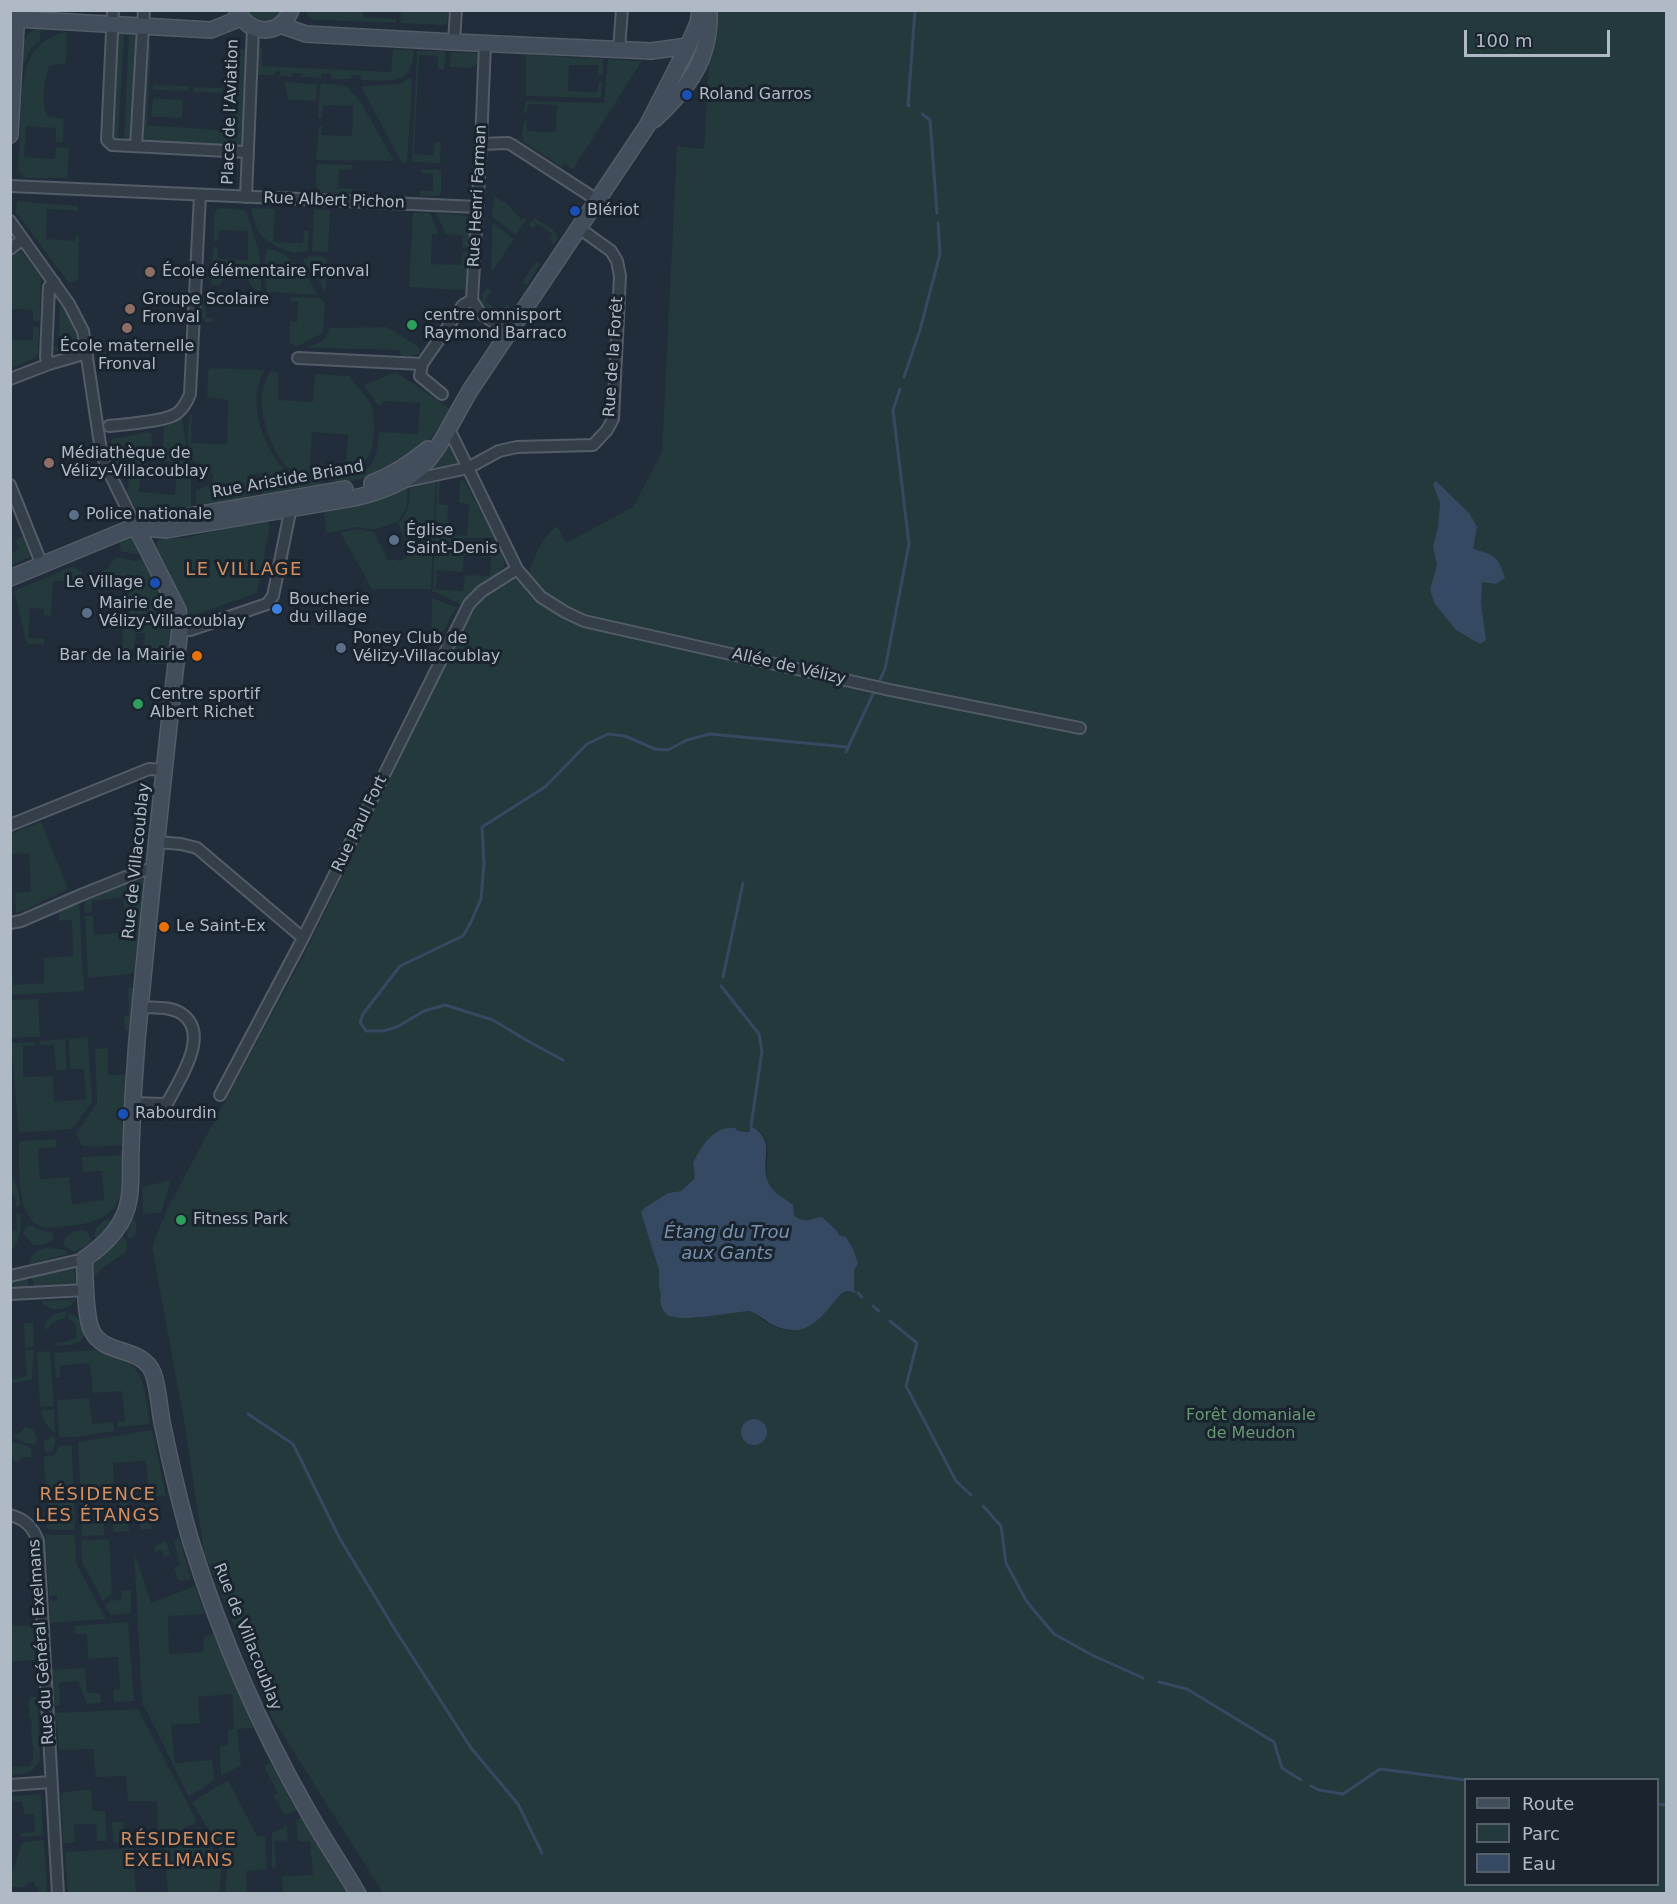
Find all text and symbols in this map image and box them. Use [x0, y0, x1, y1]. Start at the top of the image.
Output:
scale bar [1467, 18, 1612, 56]
text: 100 m [1475, 30, 1533, 51]
street label: Place de l'Aviation [219, 39, 243, 185]
place label: Roland Garros [699, 85, 812, 105]
marker: Roland Garros [680, 88, 694, 102]
street label: Rue Henri Farman [465, 124, 491, 268]
street label: Rue Albert Pichon [263, 189, 405, 213]
place label: Blériot [587, 201, 639, 221]
marker: Blériot [568, 204, 582, 218]
place label: École élémentaire Fronval [162, 262, 369, 282]
marker: École élémentaire Fronval [143, 265, 157, 279]
place label: Groupe Scolaire Fronval [142, 290, 269, 328]
street label: Rue de la Forêt [600, 296, 628, 418]
marker: Groupe Scolaire Fronval [123, 302, 137, 316]
place label: centre omnisport Raymond Barraco [424, 306, 567, 344]
marker: centre omnisport Raymond Barraco [405, 318, 419, 332]
marker: École maternelle Fronval [120, 321, 134, 335]
place label: École maternelle Fronval [60, 337, 194, 375]
place label: Médiathèque de Vélizy-Villacoublay [61, 444, 208, 482]
marker: Médiathèque de Vélizy-Villacoublay [42, 456, 56, 470]
street label: Rue Aristide Briand [211, 457, 365, 503]
place label: Police nationale [86, 505, 212, 525]
marker: Police nationale [67, 508, 81, 522]
place label: Église Saint-Denis [406, 521, 498, 559]
marker: Église Saint-Denis [387, 533, 401, 547]
district label: LE VILLAGE [185, 559, 303, 581]
place label: Le Village [66, 573, 143, 593]
marker: Le Village [148, 576, 162, 590]
place label: Boucherie du village [289, 590, 370, 628]
place label: Mairie de Vélizy-Villacoublay [99, 594, 246, 632]
marker: Boucherie du village [270, 602, 284, 616]
marker: Mairie de Vélizy-Villacoublay [80, 606, 94, 620]
place label: Poney Club de Vélizy-Villacoublay [353, 629, 500, 667]
marker: Poney Club de Vélizy-Villacoublay [334, 641, 348, 655]
street label: Allée de Vélizy [730, 645, 848, 689]
place label: Bar de la Mairie [59, 646, 185, 666]
marker: Bar de la Mairie [190, 649, 204, 663]
place label: Centre sportif Albert Richet [150, 685, 260, 723]
marker: Centre sportif Albert Richet [131, 697, 145, 711]
street label: Rue Paul Fort [328, 773, 392, 875]
street label: Rue de Villacoublay [119, 782, 155, 940]
place label: Le Saint-Ex [176, 917, 266, 937]
marker: Le Saint-Ex [157, 920, 171, 934]
place label: Rabourdin [135, 1104, 217, 1124]
marker: Rabourdin [116, 1107, 130, 1121]
place label: Fitness Park [193, 1210, 288, 1230]
marker: Fitness Park [174, 1213, 188, 1227]
water label: Étang du Trou aux Gants [664, 1222, 790, 1264]
park label: Forêt domaniale de Meudon [1186, 1406, 1316, 1444]
district label: RÉSIDENCE LES ÉTANGS [35, 1484, 161, 1526]
street label: Rue du Général Exelmans [25, 1538, 59, 1746]
street label: Rue de Villacoublay [209, 1561, 285, 1713]
legend [1464, 1778, 1659, 1886]
text: Route [1522, 1793, 1574, 1814]
text: Parc [1522, 1823, 1560, 1844]
district label: RÉSIDENCE EXELMANS [121, 1829, 237, 1872]
text: Eau [1522, 1853, 1556, 1874]

